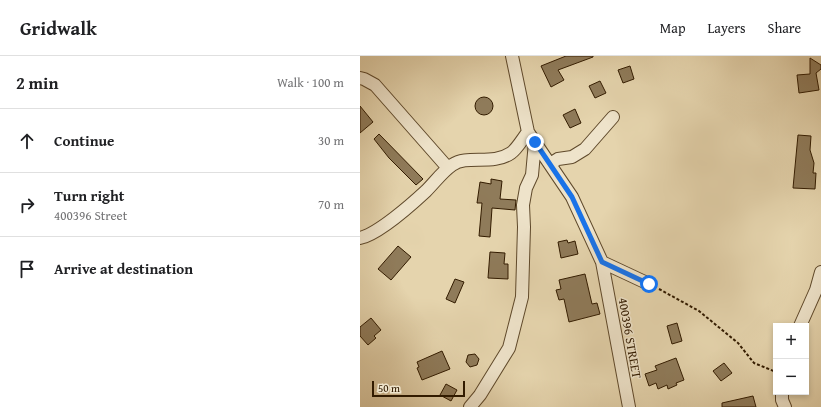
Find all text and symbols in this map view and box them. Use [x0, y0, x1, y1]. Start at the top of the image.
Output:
text: Gridwalk [20, 14, 97, 42]
text: Map [660, 18, 686, 38]
text: Layers [708, 18, 746, 38]
text: Share [768, 18, 801, 38]
text: 2 min [16, 70, 58, 95]
text: Walk · 100 m [277, 73, 344, 92]
icon: ahead [16, 130, 38, 152]
text: Continue [54, 130, 115, 151]
text: 30 m [318, 131, 344, 150]
route end [526, 133, 544, 151]
text: Turn right [54, 185, 125, 206]
icon: right [16, 194, 38, 216]
text: 70 m [318, 195, 344, 214]
text: 400396 Street [54, 206, 127, 225]
icon: arrive [16, 258, 38, 280]
text: Arrive at destination [54, 258, 193, 279]
route start [640, 275, 658, 293]
street label: 400396 STREET [614, 296, 647, 381]
map controls [773, 323, 809, 395]
button: + [773, 323, 809, 359]
button: − [773, 359, 809, 395]
scale bar [372, 379, 465, 398]
text: 50 m [378, 380, 400, 396]

